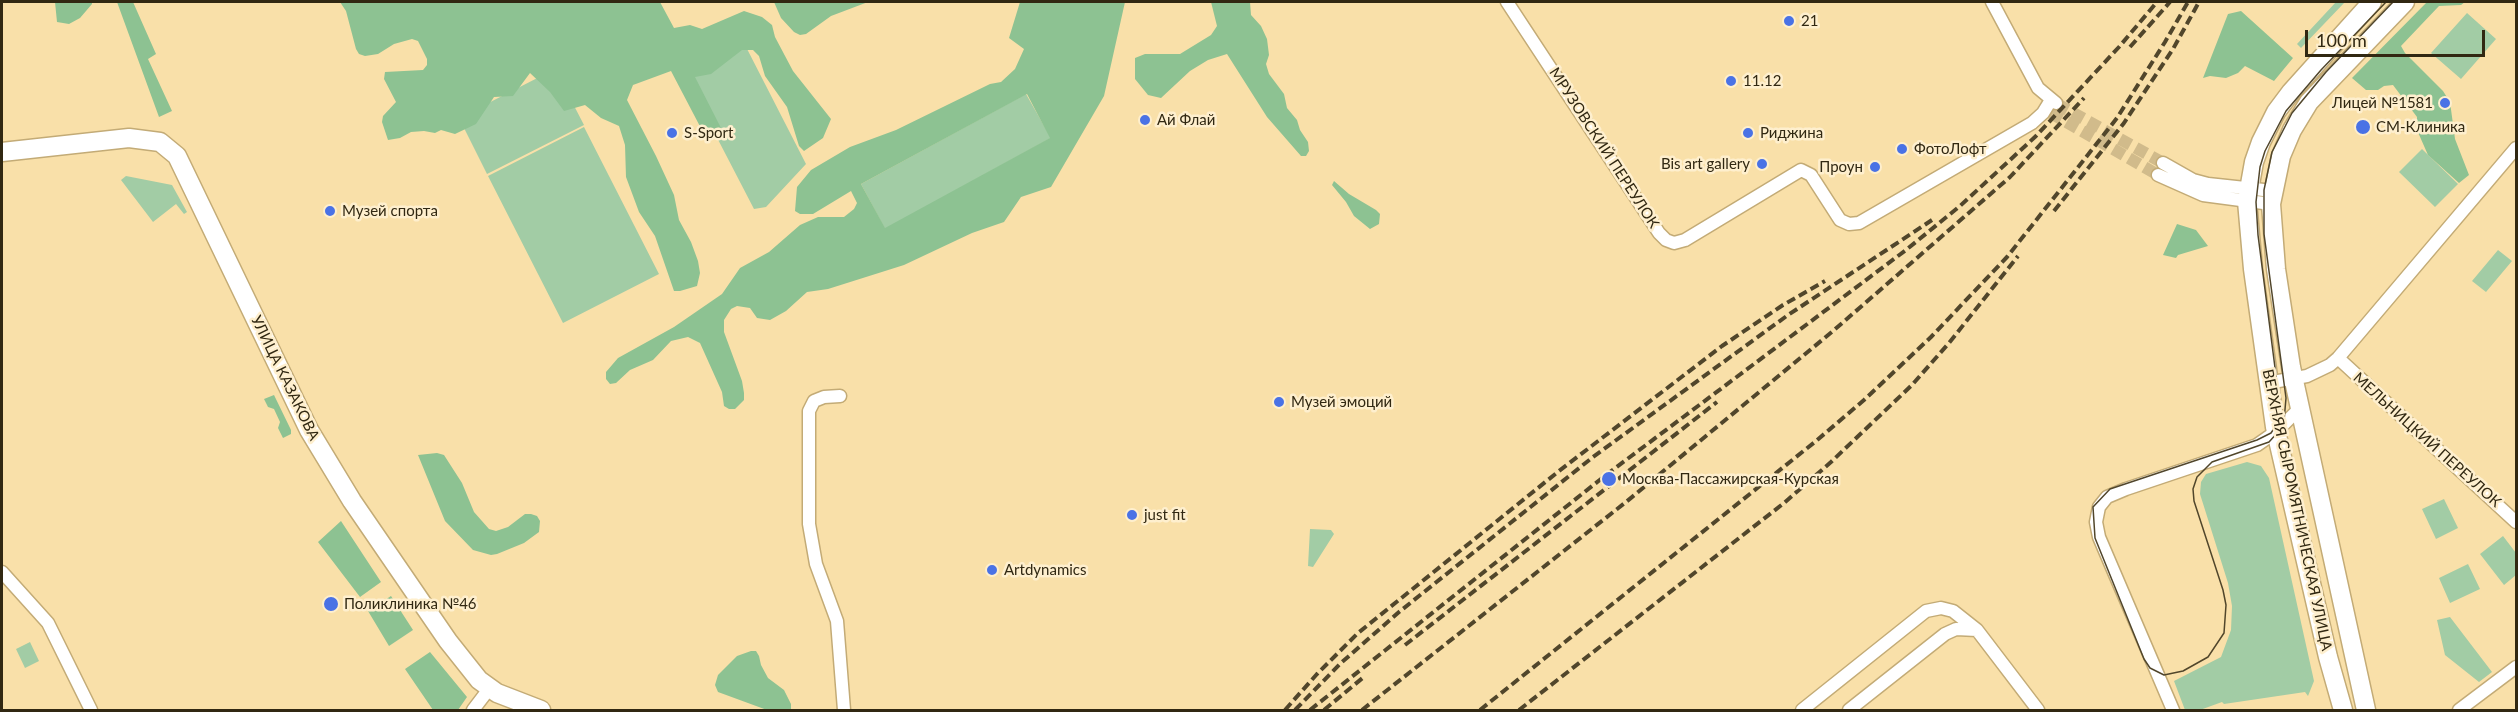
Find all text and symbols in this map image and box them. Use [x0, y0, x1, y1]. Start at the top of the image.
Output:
place label: 21 [1801, 12, 1818, 30]
marker: 21 [1782, 14, 1796, 28]
scale bar [2308, 18, 2488, 56]
text: 100 m [2316, 29, 2367, 51]
street label: МРУЗОВСКИЙ ПЕРЕУЛОК [1545, 64, 1663, 232]
place label: 11.12 [1743, 72, 1781, 90]
marker: 11.12 [1724, 74, 1738, 88]
place label: Лицей №1581 [2332, 94, 2433, 112]
marker: Лицей №1581 [2438, 96, 2452, 110]
place label: Ай Флай [1157, 111, 1215, 129]
marker: Ай Флай [1138, 113, 1152, 127]
marker: СМ-Клиника [2354, 118, 2372, 136]
place label: СМ-Клиника [2376, 118, 2465, 136]
place label: S-Sport [684, 124, 733, 142]
place label: Риджина [1760, 124, 1823, 142]
marker: S-Sport [665, 126, 679, 140]
marker: Риджина [1741, 126, 1755, 140]
place label: ФотоЛофт [1914, 140, 1987, 158]
marker: ФотоЛофт [1895, 142, 1909, 156]
place label: Bis art gallery [1661, 155, 1750, 173]
marker: Bis art gallery [1755, 157, 1769, 171]
place label: Проун [1819, 158, 1863, 176]
marker: Проун [1868, 160, 1882, 174]
place label: Музей спорта [342, 202, 438, 220]
marker: Музей спорта [323, 204, 337, 218]
street label: УЛИЦА КАЗАКОВА [247, 313, 323, 443]
street label: ВЕРХНЯЯ СЫРОМЯТНИЧЕСКАЯ УЛИЦА [2258, 368, 2336, 652]
street label: МЕЛЬНИЦКИЙ ПЕРЕУЛОК [2349, 369, 2505, 511]
place label: Музей эмоций [1291, 393, 1392, 411]
marker: Музей эмоций [1272, 395, 1286, 409]
marker: Москва-Пассажирская-Курская [1600, 470, 1618, 488]
place label: Москва-Пассажирская-Курская [1622, 470, 1839, 488]
place label: just fit [1144, 506, 1186, 524]
marker: just fit [1125, 508, 1139, 522]
place label: Artdynamics [1004, 561, 1087, 579]
marker: Artdynamics [985, 563, 999, 577]
marker: Поликлиника №46 [322, 595, 340, 613]
place label: Поликлиника №46 [344, 595, 477, 613]

